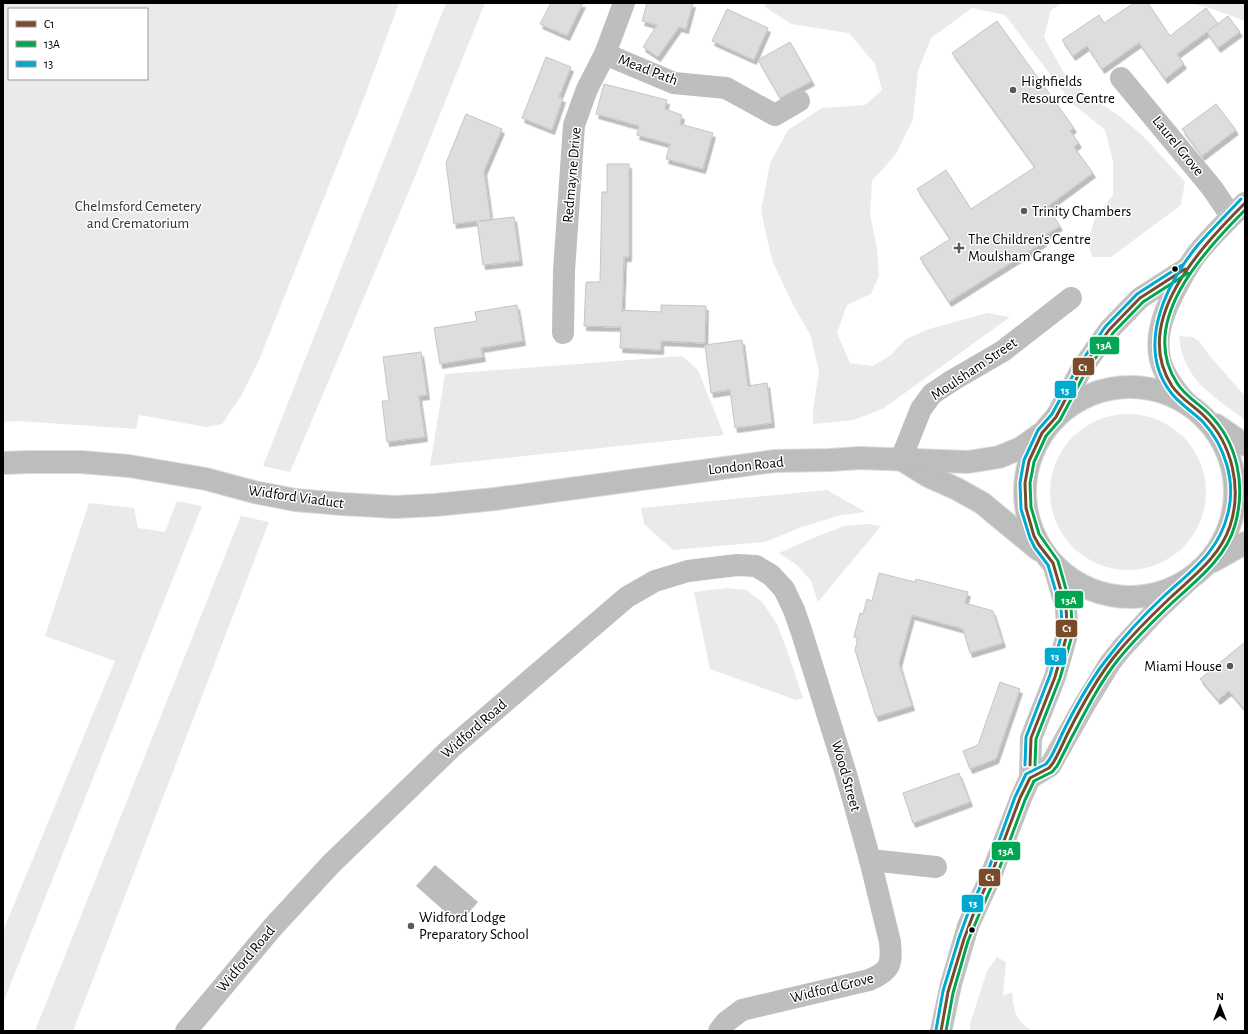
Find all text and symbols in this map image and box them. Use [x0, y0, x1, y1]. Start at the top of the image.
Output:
legend [8, 8, 148, 80]
text: C1 [44, 18, 54, 30]
text: 13A [44, 38, 60, 50]
street label: Mead Path [616, 52, 680, 88]
text: 13 [44, 58, 53, 70]
place label: Highfields Resource Centre [1021, 74, 1115, 106]
marker: Highfields Resource Centre [1008, 85, 1018, 95]
street label: Laurel Grove [1149, 113, 1207, 179]
street label: Redmayne Drive [560, 126, 584, 223]
park label: Chelmsford Cemetery and Crematorium [75, 199, 202, 231]
place label: Trinity Chambers [1032, 204, 1131, 219]
marker: Trinity Chambers [1019, 206, 1029, 216]
place label: The Children's Centre Moulsham Grange [968, 232, 1091, 264]
marker: The Children's Centre Moulsham Grange [953, 242, 965, 254]
unlabelled marker [1170, 264, 1180, 274]
street label: Moulsham Street [928, 335, 1020, 403]
line badge: 13A [1089, 336, 1120, 355]
text: 13A [1096, 340, 1112, 351]
line badge: C1 [1072, 357, 1095, 376]
text: C1 [1078, 362, 1088, 373]
line badge: 13 [1054, 380, 1077, 399]
text: 13 [1061, 385, 1070, 396]
street label: London Road [707, 455, 785, 477]
street label: Widford Viaduct [247, 483, 345, 511]
line badge: 13A [1054, 590, 1084, 609]
text: 13A [1061, 595, 1077, 606]
line badge: C1 [1055, 619, 1078, 638]
text: C1 [1062, 623, 1072, 634]
line badge: 13 [1044, 647, 1067, 666]
text: 13 [1051, 651, 1060, 662]
place label: Miami House [1144, 659, 1222, 674]
marker: Miami House [1225, 661, 1235, 671]
street label: Widford Road [438, 697, 510, 761]
street label: Wood Street [829, 739, 863, 813]
line badge: 13A [991, 841, 1021, 861]
text: 13A [998, 846, 1014, 857]
line badge: C1 [978, 868, 1001, 887]
text: C1 [985, 872, 995, 883]
line badge: 13 [961, 894, 984, 913]
text: 13 [969, 898, 978, 909]
place label: Widford Lodge Preparatory School [419, 910, 529, 942]
marker: Widford Lodge Preparatory School [406, 921, 416, 931]
street label: Widford Road [214, 923, 278, 995]
unlabelled marker [967, 925, 977, 935]
street label: Widford Grove [789, 970, 875, 1006]
north arrow [1200, 986, 1240, 1026]
text: N [1216, 991, 1224, 1002]

